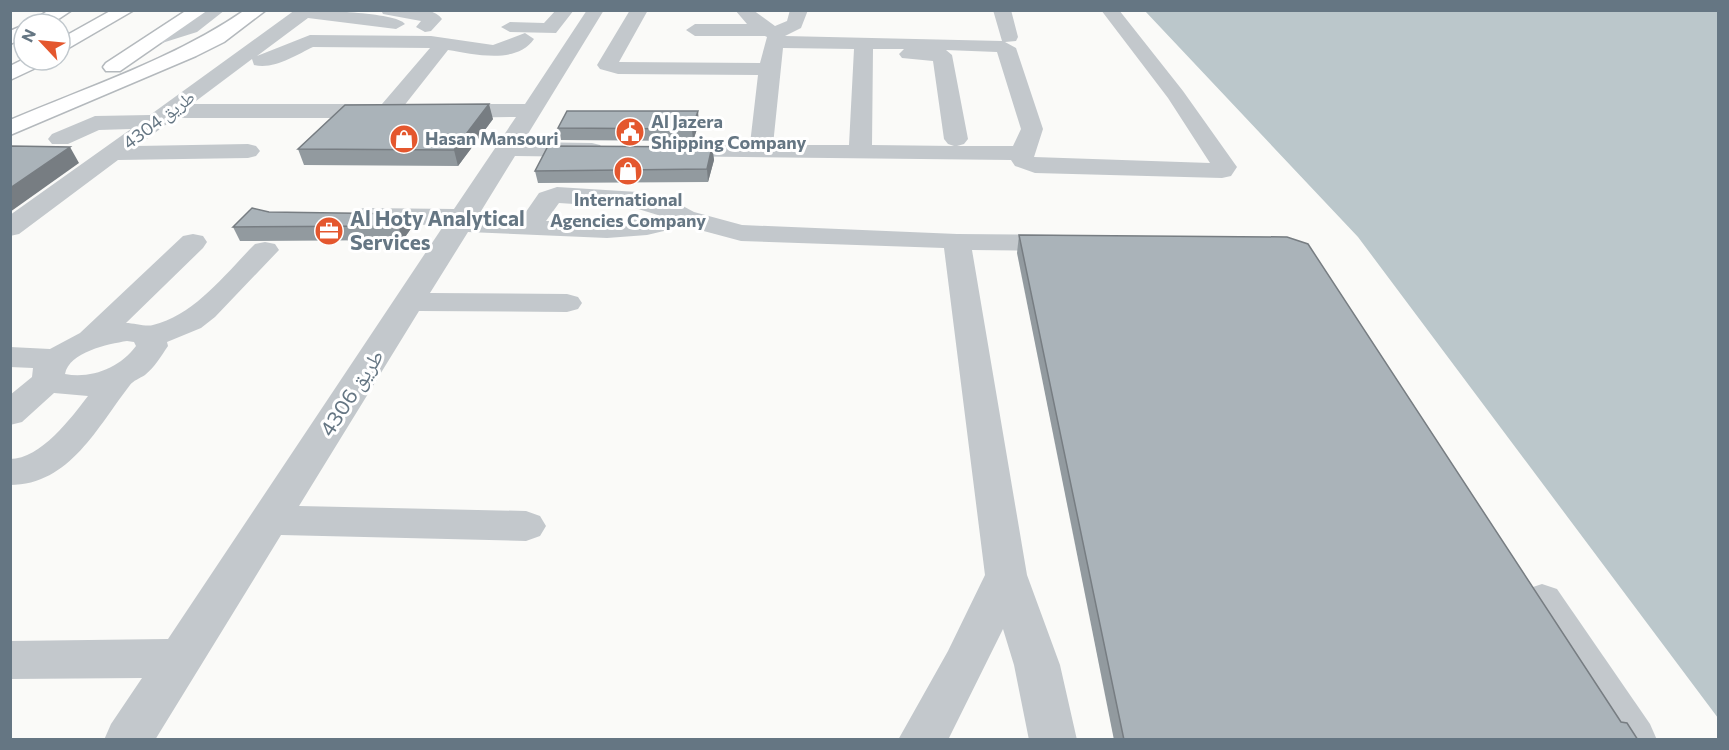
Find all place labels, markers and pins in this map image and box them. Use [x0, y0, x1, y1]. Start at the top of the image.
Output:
place label: Al Jazera Shipping Company [651, 110, 806, 153]
public building icon: Al Jazera Shipping Company [614, 116, 646, 148]
shop icon: Hasan Mansouri [388, 123, 420, 155]
place label: Hasan Mansouri [425, 127, 559, 149]
shop icon: International Agencies Company [612, 155, 644, 187]
place label: International Agencies Company [550, 188, 706, 231]
place label: Al Hoty Analytical Services [350, 205, 525, 254]
office icon: Al Hoty Analytical Services [313, 215, 345, 247]

